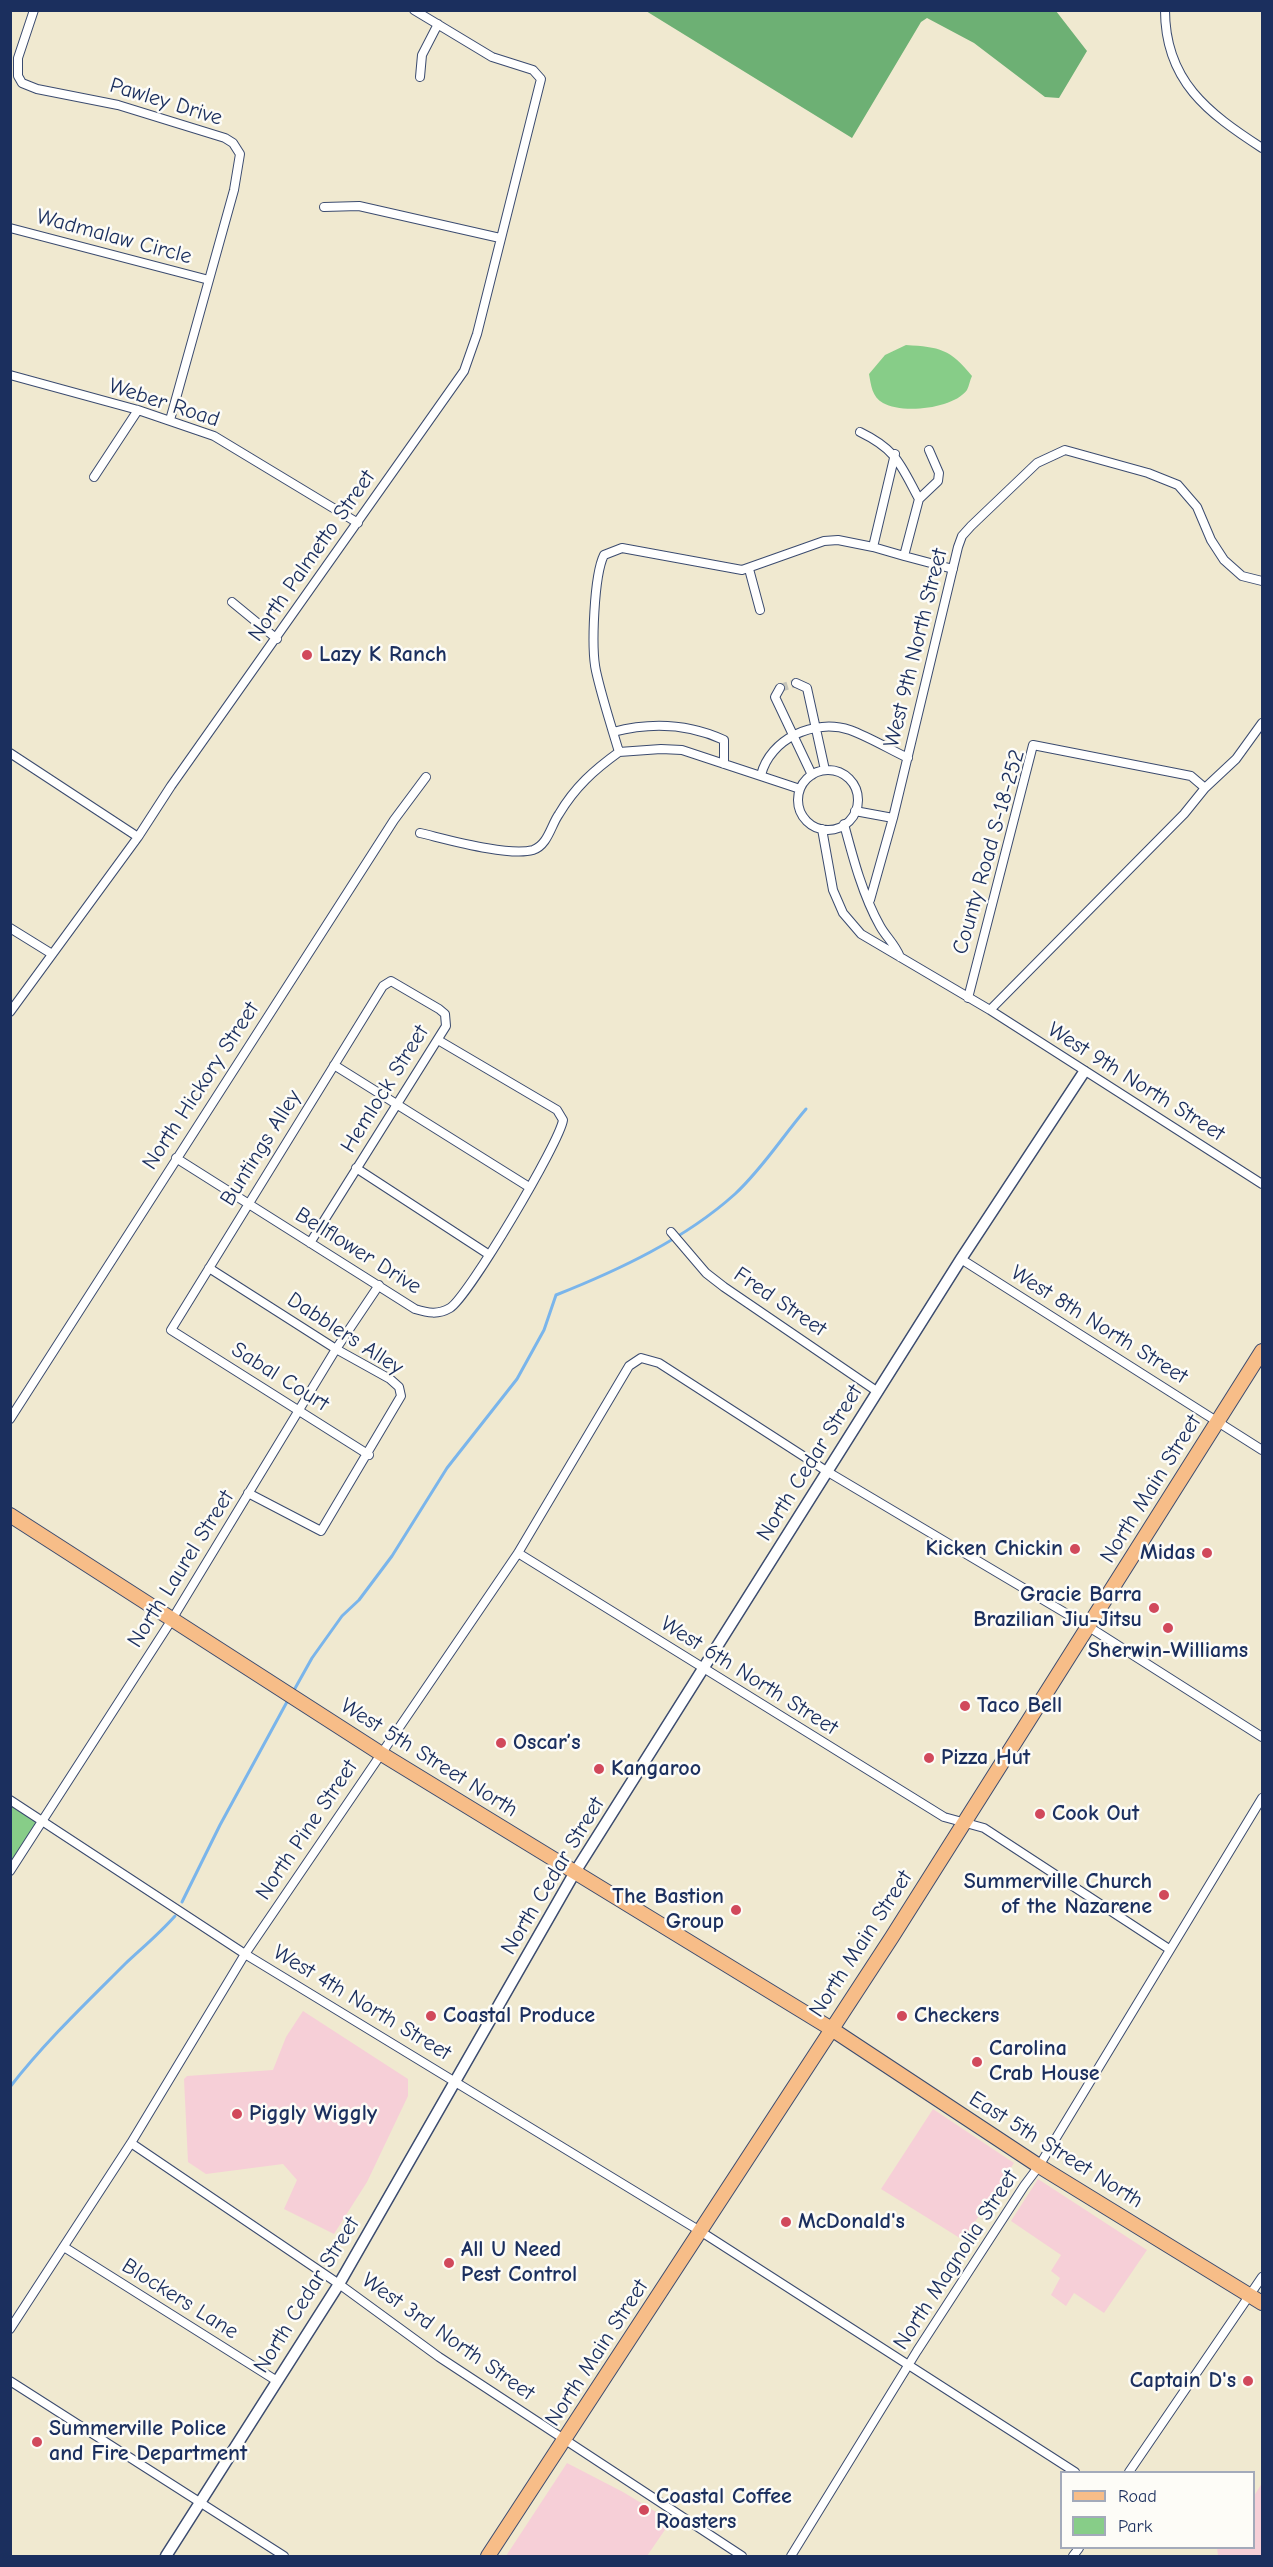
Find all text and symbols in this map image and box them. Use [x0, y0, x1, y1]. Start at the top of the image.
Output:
street label: Pawley Drive [107, 72, 225, 132]
street label: Wadmalaw Circle [33, 204, 195, 270]
street label: Weber Road [105, 373, 223, 433]
street label: North Palmetto Street [243, 465, 381, 647]
street label: West 9th North Street [879, 546, 953, 750]
place label: Lazy K Ranch [319, 642, 447, 668]
marker: Lazy K Ranch [300, 648, 314, 662]
street label: County Road S-18-252 [947, 747, 1031, 957]
street label: North Hickory Street [137, 997, 265, 1175]
street label: West 9th North Street [1043, 1017, 1229, 1147]
street label: Hemlock Street [335, 1020, 435, 1158]
street label: Buntings Alley [215, 1085, 307, 1211]
street label: Bellflower Drive [290, 1202, 426, 1300]
street label: West 8th North Street [1006, 1260, 1192, 1390]
street label: Fred Street [729, 1261, 831, 1343]
street label: Dabblers Alley [282, 1287, 408, 1381]
street label: Sabal Court [226, 1337, 334, 1417]
street label: North Cedar Street [751, 1380, 869, 1546]
street label: North Main Street [1095, 1410, 1207, 1568]
street label: North Laurel Street [122, 1486, 240, 1652]
place label: Kicken Chickin [925, 1536, 1063, 1562]
place label: Midas [1140, 1540, 1195, 1566]
marker: Kicken Chickin [1068, 1542, 1082, 1556]
marker: Midas [1200, 1546, 1214, 1560]
place label: Gracie Barra Brazilian Jiu-Jitsu [973, 1582, 1142, 1634]
marker: Gracie Barra Brazilian Jiu-Jitsu [1147, 1601, 1161, 1615]
street label: West 6th North Street [655, 1611, 843, 1741]
marker: Sherwin-Williams [1161, 1621, 1175, 1635]
place label: Sherwin-Williams [1088, 1638, 1248, 1664]
street label: West 5th Street North [335, 1693, 523, 1823]
place label: Taco Bell [977, 1693, 1062, 1719]
marker: Taco Bell [958, 1699, 972, 1713]
place label: Oscar’s [513, 1730, 581, 1756]
marker: Oscar’s [494, 1736, 508, 1750]
place label: Pizza Hut [941, 1745, 1030, 1771]
marker: Pizza Hut [922, 1751, 936, 1765]
street label: North Pine Street [250, 1755, 364, 1905]
place label: Kangaroo [611, 1756, 701, 1782]
marker: Kangaroo [592, 1762, 606, 1776]
street label: North Cedar Street [496, 1792, 610, 1960]
place label: Cook Out [1052, 1801, 1139, 1827]
marker: Cook Out [1033, 1807, 1047, 1821]
street label: North Main Street [804, 1866, 918, 2022]
place label: Summerville Church of the Nazarene [964, 1869, 1152, 1921]
place label: The Bastion Group [612, 1884, 724, 1936]
marker: Summerville Church of the Nazarene [1157, 1888, 1171, 1902]
marker: The Bastion Group [729, 1903, 743, 1917]
street label: West 4th North Street [268, 1939, 456, 2067]
place label: Coastal Produce [443, 2003, 595, 2029]
place label: Checkers [914, 2003, 999, 2029]
marker: Coastal Produce [424, 2009, 438, 2023]
marker: Checkers [895, 2009, 909, 2023]
place label: Carolina Crab House [989, 2036, 1100, 2088]
marker: Carolina Crab House [970, 2055, 984, 2069]
street label: East 5th Street North [964, 2086, 1148, 2214]
place label: Piggly Wiggly [249, 2101, 377, 2127]
marker: Piggly Wiggly [230, 2107, 244, 2121]
street label: North Magnolia Street [888, 2165, 1024, 2355]
place label: McDonald's [798, 2209, 905, 2235]
street label: North Cedar Street [248, 2212, 366, 2378]
marker: McDonald's [779, 2215, 793, 2229]
place label: All U Need Pest Control [461, 2237, 577, 2288]
street label: Blockers Lane [117, 2253, 243, 2345]
marker: All U Need Pest Control [442, 2256, 456, 2270]
street label: West 3rd North Street [356, 2267, 540, 2407]
street label: North Main Street [540, 2275, 654, 2431]
place label: Captain D's [1130, 2368, 1236, 2394]
marker: Captain D's [1241, 2374, 1255, 2388]
place label: Summerville Police and Fire Department [49, 2416, 247, 2468]
marker: Summerville Police and Fire Department [30, 2435, 44, 2449]
legend [1060, 2471, 1255, 2549]
place label: Coastal Coffee Roasters [656, 2484, 792, 2536]
text: Road [1118, 2486, 1157, 2507]
marker: Coastal Coffee Roasters [637, 2503, 651, 2517]
text: Park [1118, 2516, 1152, 2537]

